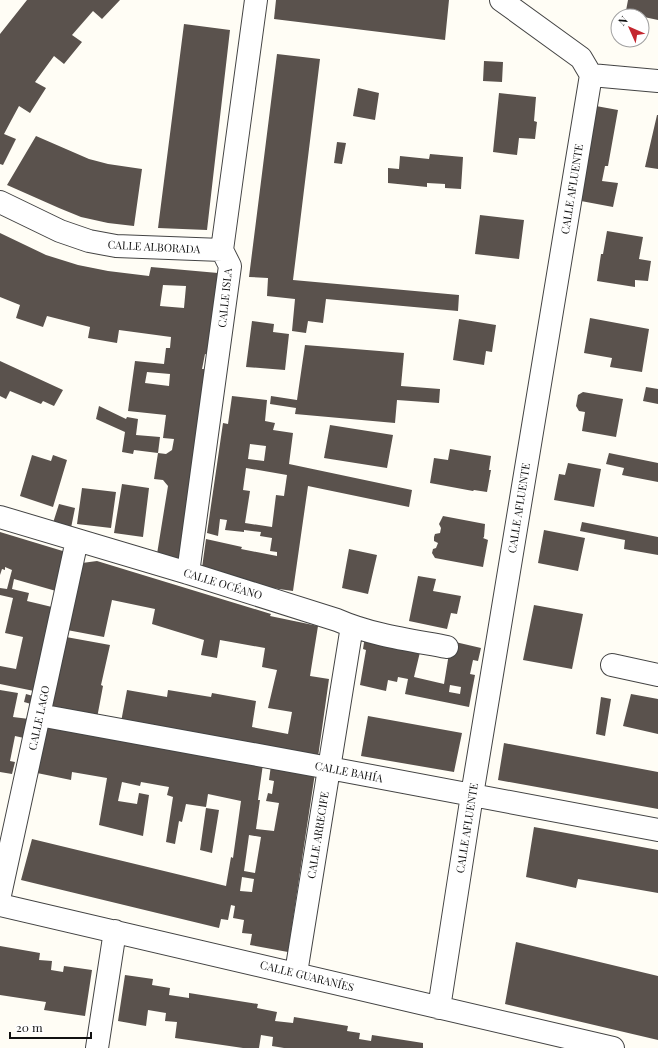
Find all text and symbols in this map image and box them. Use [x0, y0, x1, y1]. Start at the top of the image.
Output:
north arrow [610, 8, 650, 48]
text: N [614, 12, 631, 29]
street label: CALLE AFLUENTE [557, 142, 586, 235]
street label: CALLE ALBORADA [107, 237, 201, 256]
street label: CALLE ISLA [214, 267, 235, 328]
street label: CALLE AFLUENTE [504, 461, 533, 554]
street label: CALLE OCÉANO [182, 564, 264, 603]
street label: CALLE LAGO [24, 684, 53, 752]
street label: CALLE BAHÍA [314, 758, 385, 785]
street label: CALLE AFLUENTE [452, 781, 481, 874]
street label: CALLE ARRECIFE [303, 790, 332, 880]
street label: CALLE GUARANÍES [259, 957, 356, 994]
scale bar [10, 1014, 91, 1040]
text: 20 m [16, 1019, 43, 1035]

